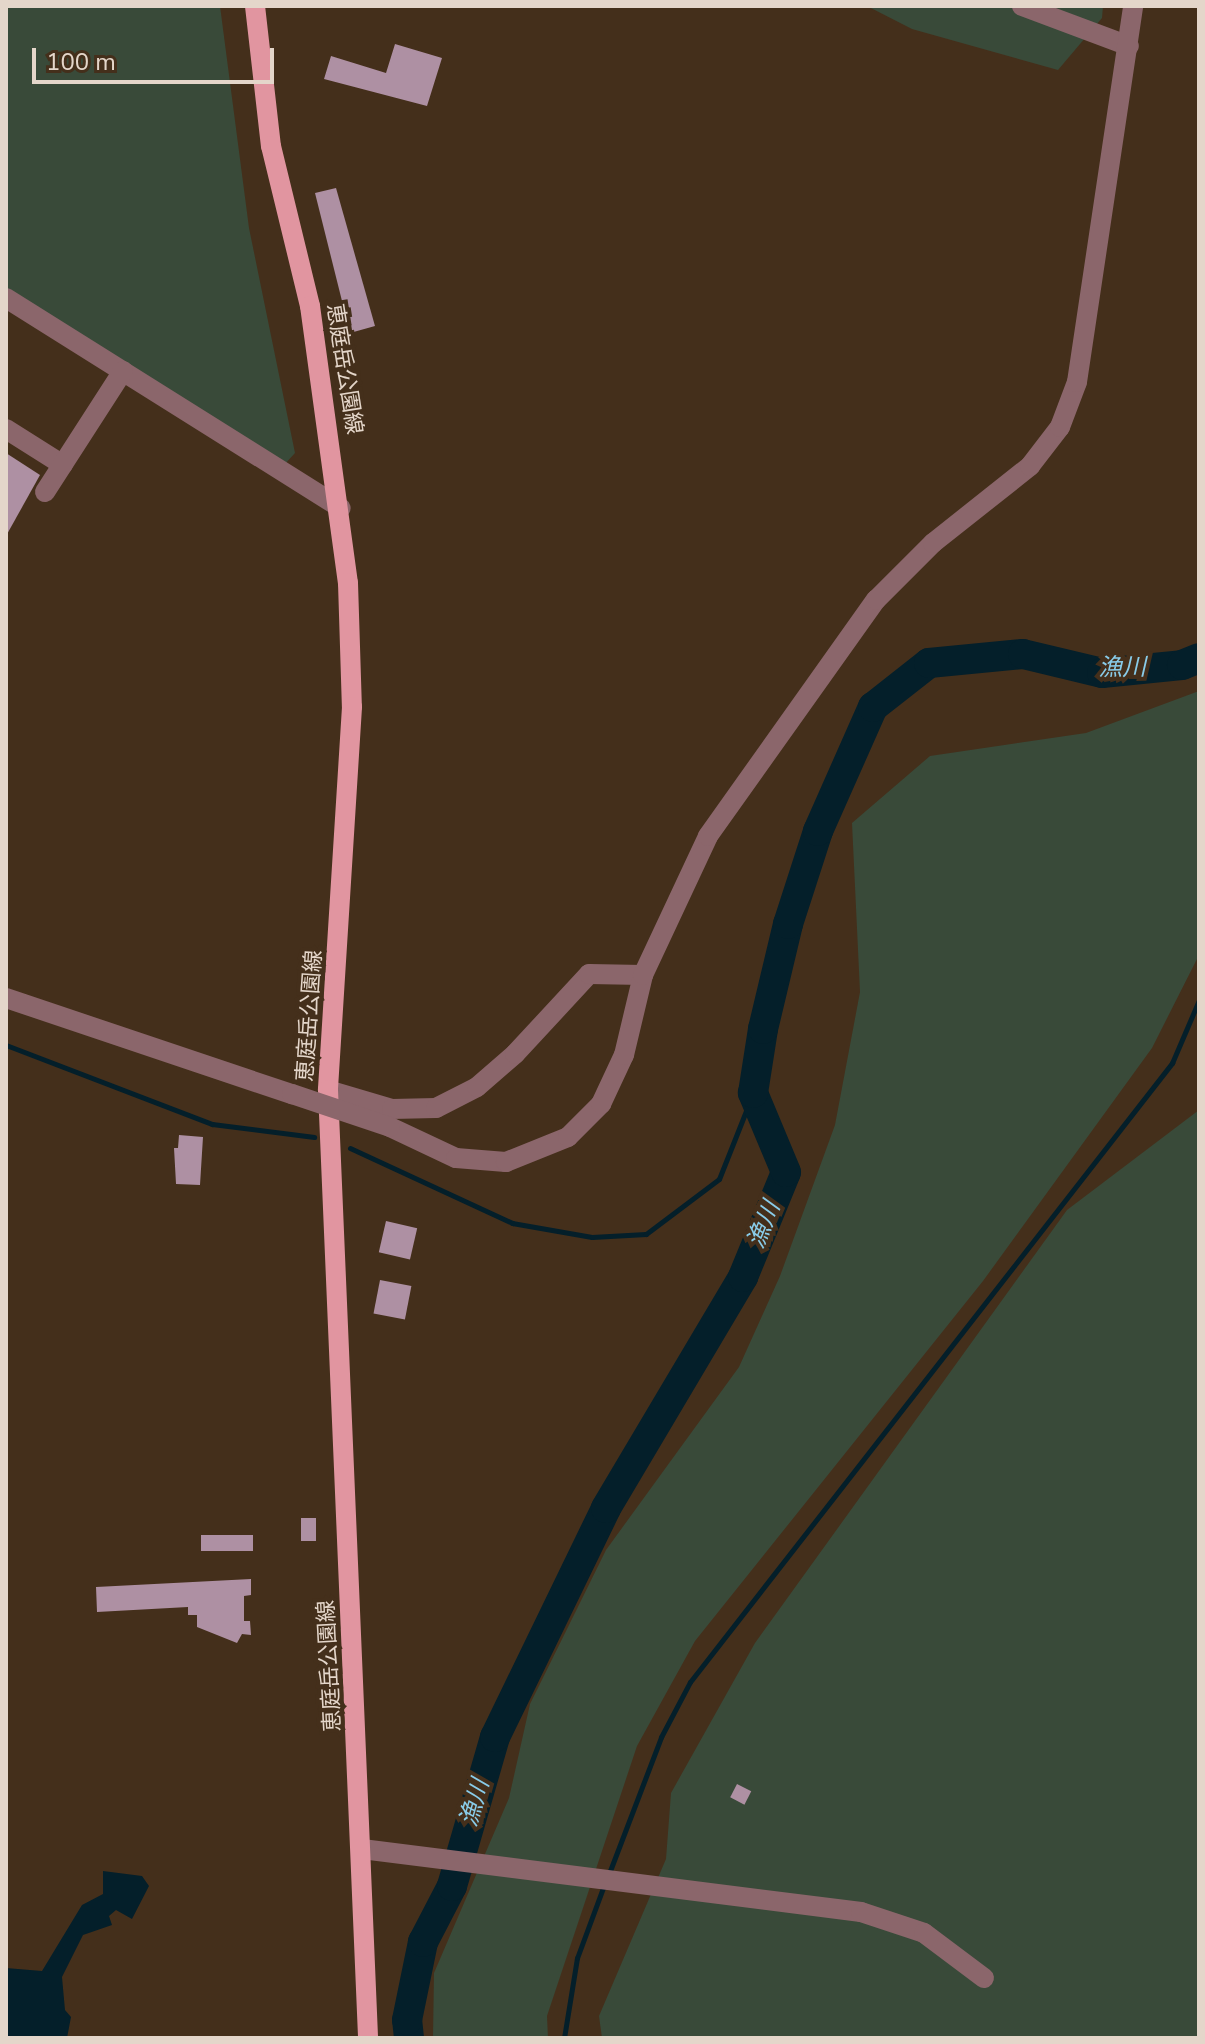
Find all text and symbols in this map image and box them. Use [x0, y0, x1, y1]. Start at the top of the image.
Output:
scale bar [36, 32, 278, 82]
text: 100 m [46, 46, 116, 78]
street label: 恵庭岳公園線 [321, 302, 367, 436]
water label: 漁川 [1098, 653, 1146, 683]
street label: 恵庭岳公園線 [292, 949, 328, 1083]
water label: 漁川 [742, 1197, 786, 1253]
street label: 恵庭岳公園線 [313, 1599, 347, 1733]
water label: 漁川 [455, 1776, 495, 1830]

